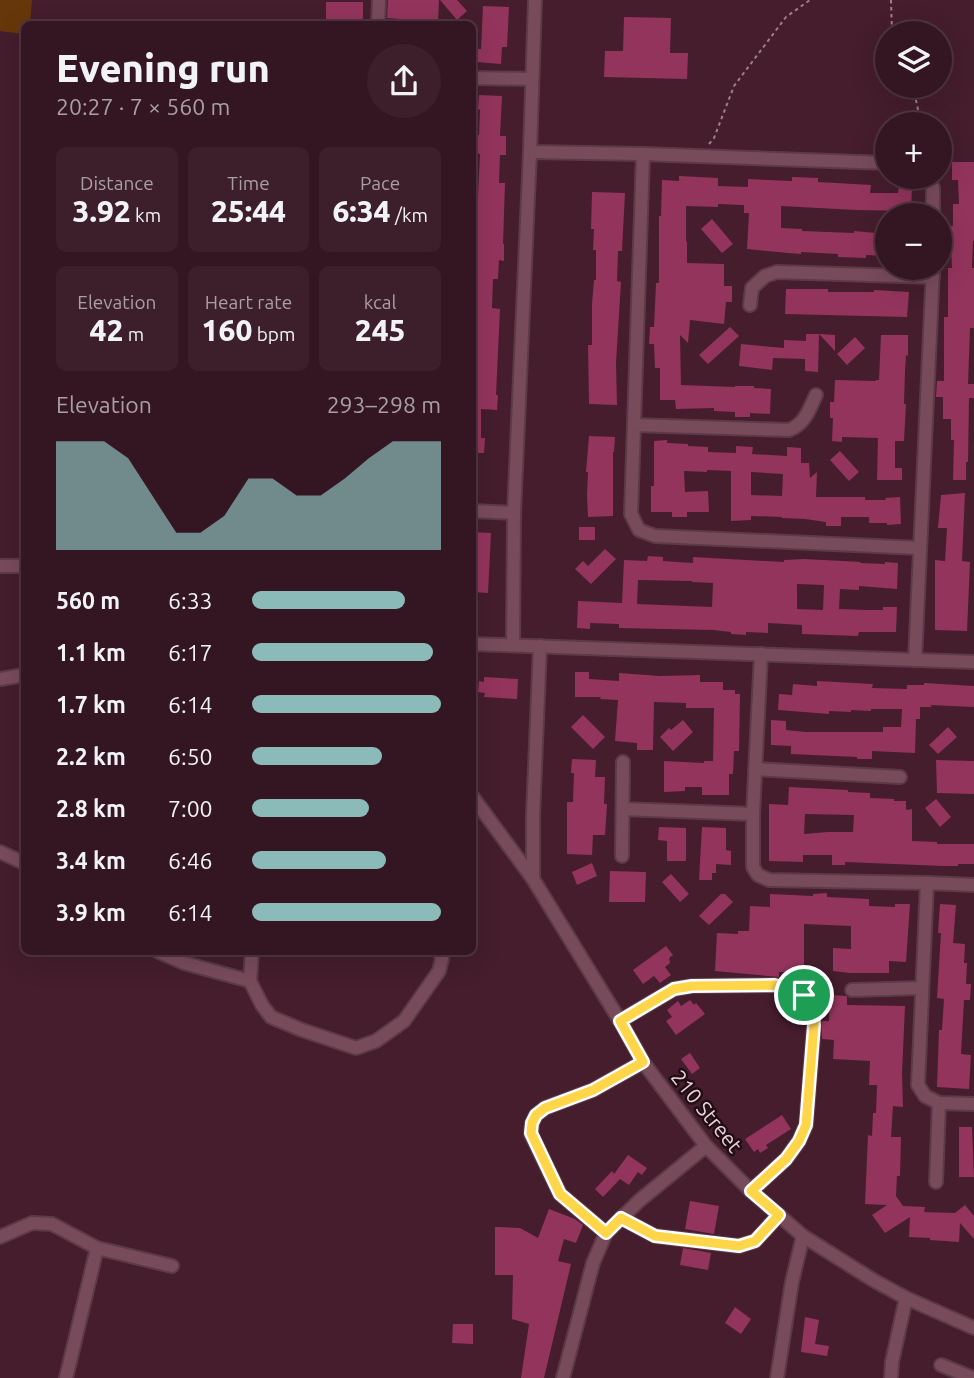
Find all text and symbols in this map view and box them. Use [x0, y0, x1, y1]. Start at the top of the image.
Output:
map controls [875, 21, 952, 280]
button: layers [875, 21, 952, 98]
button: share [367, 44, 441, 118]
text: Evening run [56, 47, 270, 89]
text: 20:27 · 7 × 560 m [56, 94, 230, 119]
button: + [875, 112, 952, 189]
text: Distance [80, 172, 154, 194]
text: Time [227, 172, 270, 194]
text: Pace [360, 172, 400, 194]
text: 3.92 [73, 194, 131, 228]
text: 25:44 [211, 194, 286, 228]
text: 6:34 [332, 194, 391, 228]
button: − [875, 203, 952, 280]
text: km [131, 204, 161, 226]
text: /km [391, 204, 428, 226]
text: Elevation [77, 291, 156, 313]
text: Heart rate [205, 291, 292, 313]
text: kcal [364, 291, 397, 313]
text: 42 [90, 313, 123, 347]
text: 160 [202, 313, 252, 347]
text: 245 [355, 313, 406, 347]
text: m [123, 323, 144, 345]
text: bpm [252, 323, 295, 345]
text: Elevation [56, 392, 152, 417]
text: 293–298 m [327, 392, 441, 417]
text: 560 m [56, 588, 120, 613]
text: 6:33 [168, 588, 213, 613]
text: 1.1 km [56, 640, 126, 665]
text: 6:17 [168, 640, 213, 665]
text: 1.7 km [56, 692, 126, 717]
text: 6:14 [168, 692, 213, 717]
text: 2.2 km [56, 744, 126, 769]
text: 6:50 [168, 744, 213, 769]
text: 2.8 km [56, 796, 126, 821]
text: 7:00 [168, 796, 213, 821]
text: 3.4 km [56, 848, 126, 873]
text: 6:46 [168, 848, 213, 873]
text: 3.9 km [56, 900, 126, 925]
text: 6:14 [168, 900, 213, 925]
pin [774, 965, 834, 1025]
icon: arrive [785, 976, 823, 1014]
street label: 210 Street [667, 1065, 747, 1157]

